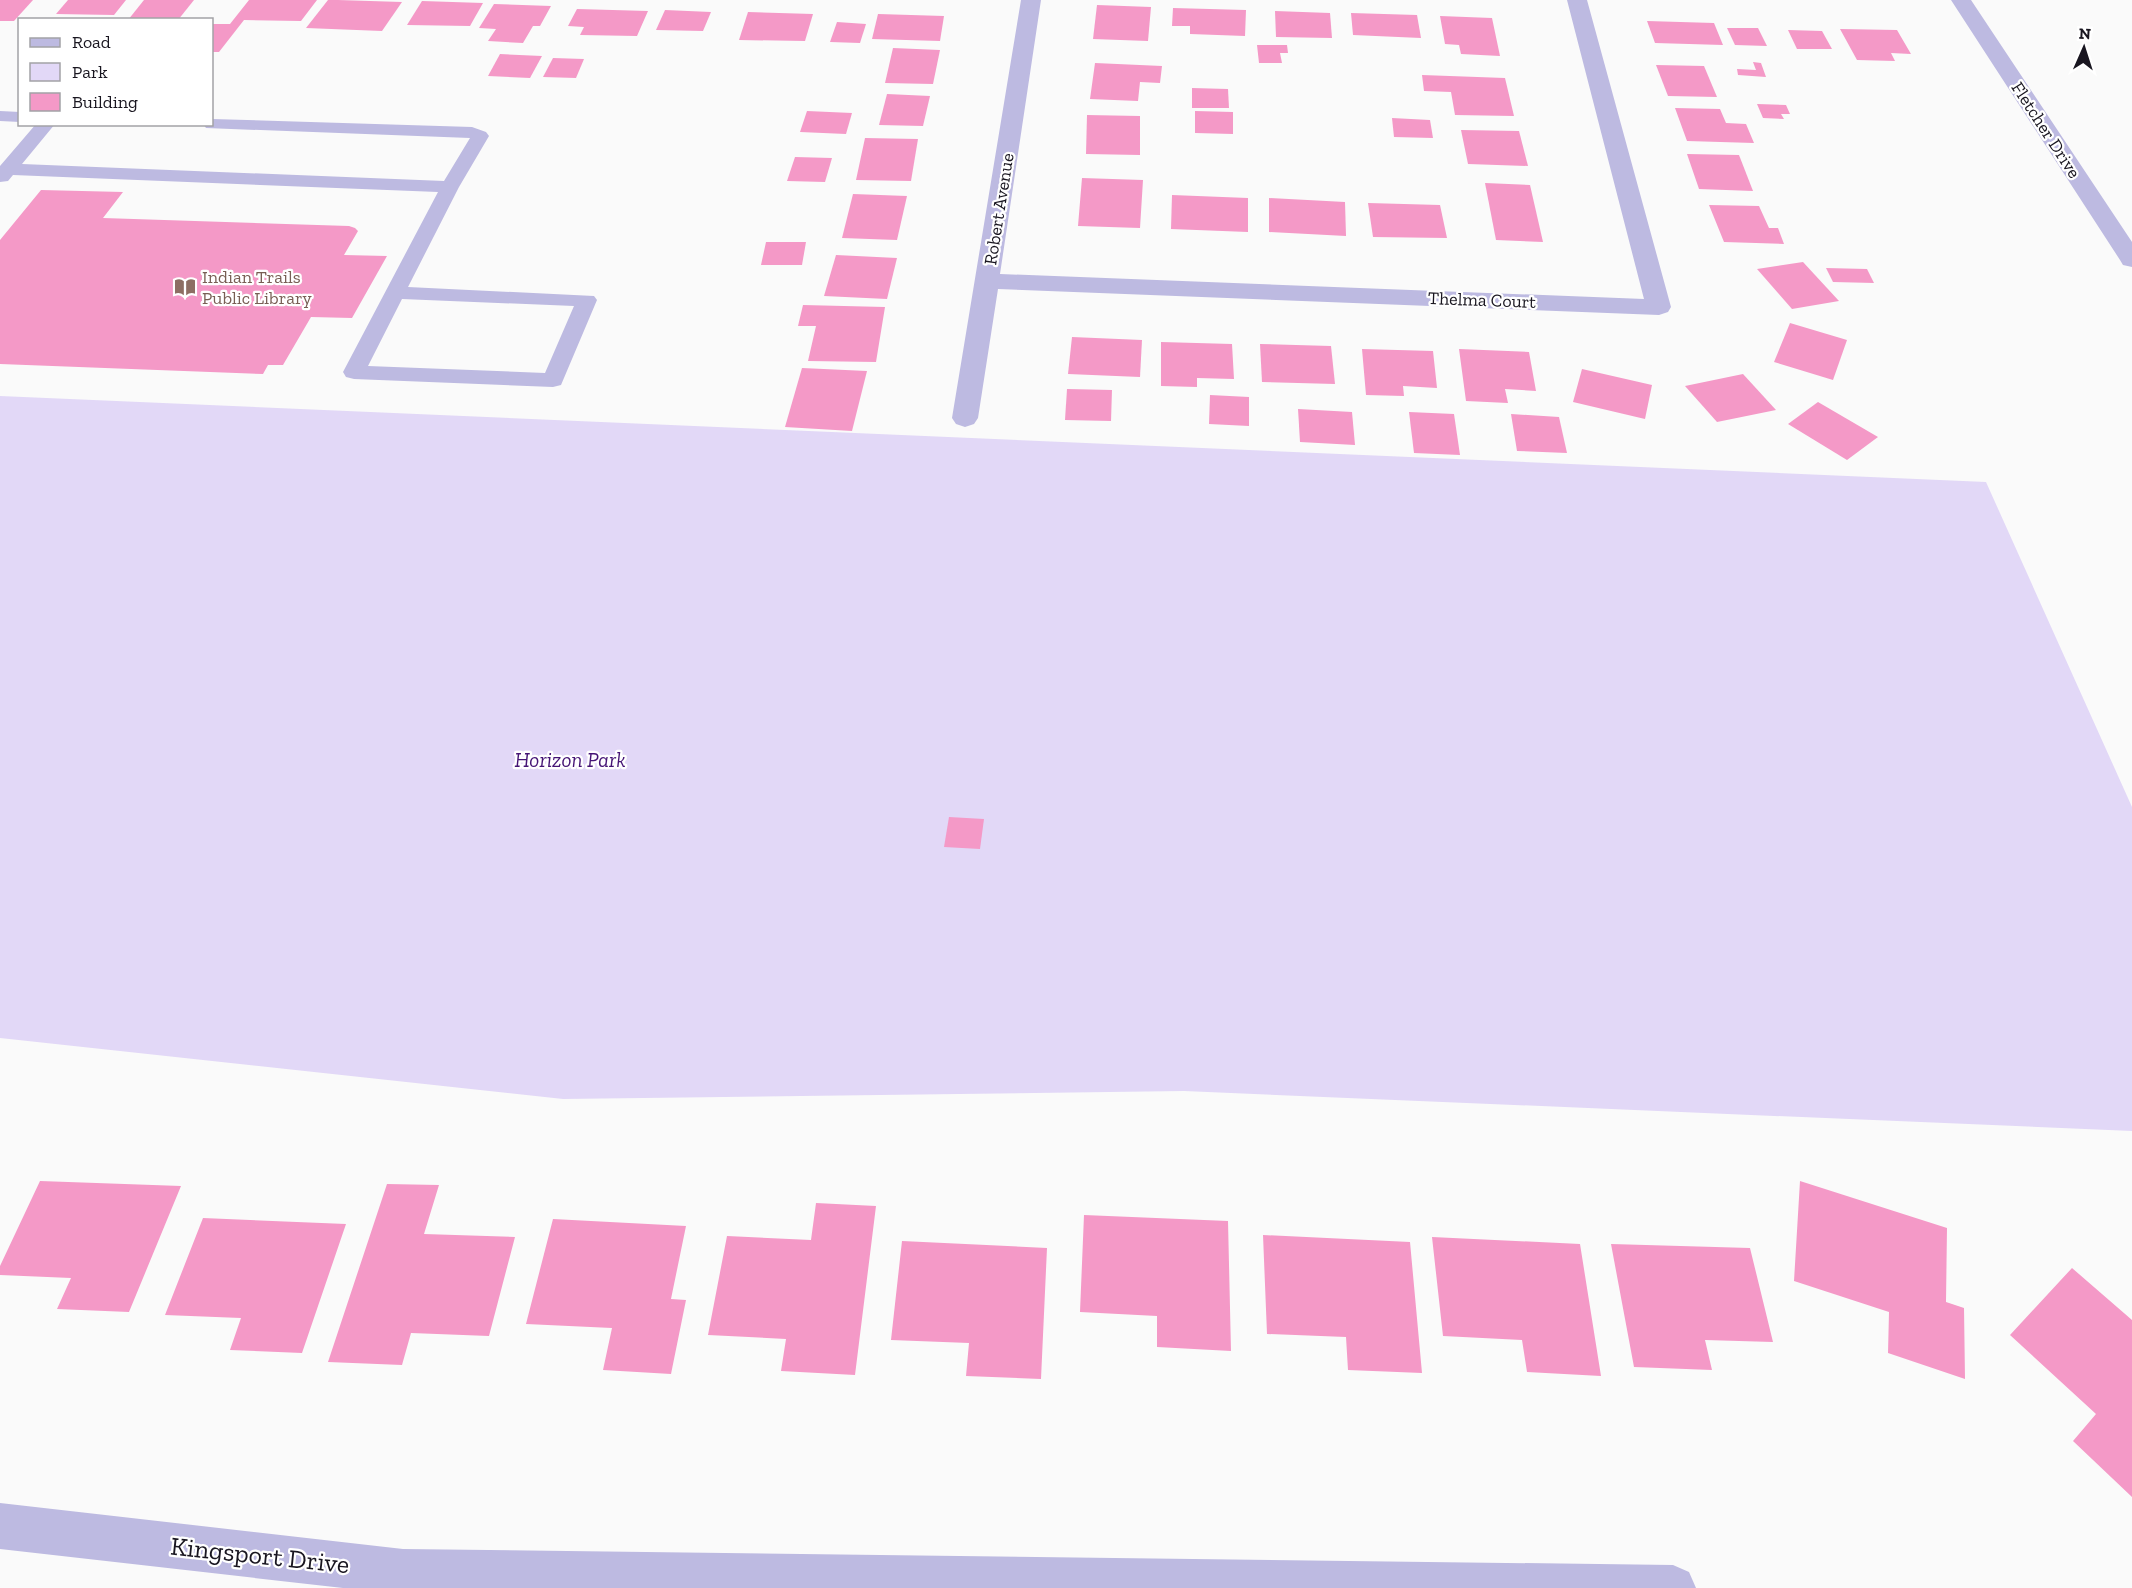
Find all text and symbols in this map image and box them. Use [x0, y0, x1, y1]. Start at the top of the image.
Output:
legend [18, 18, 213, 126]
north arrow [2054, 18, 2114, 78]
text: N [2078, 24, 2091, 43]
text: Road [72, 31, 111, 53]
text: Park [72, 61, 108, 83]
street label: Fletcher Drive [2007, 78, 2085, 182]
text: Building [72, 91, 138, 113]
street label: Robert Avenue [979, 151, 1019, 267]
place label: Indian Trails Public Library [202, 266, 313, 309]
library icon: Indian Trails Public Library [173, 275, 197, 299]
street label: Thelma Court [1428, 287, 1537, 313]
park label: Horizon Park [514, 747, 626, 772]
street label: Kingsport Drive [169, 1530, 351, 1580]

